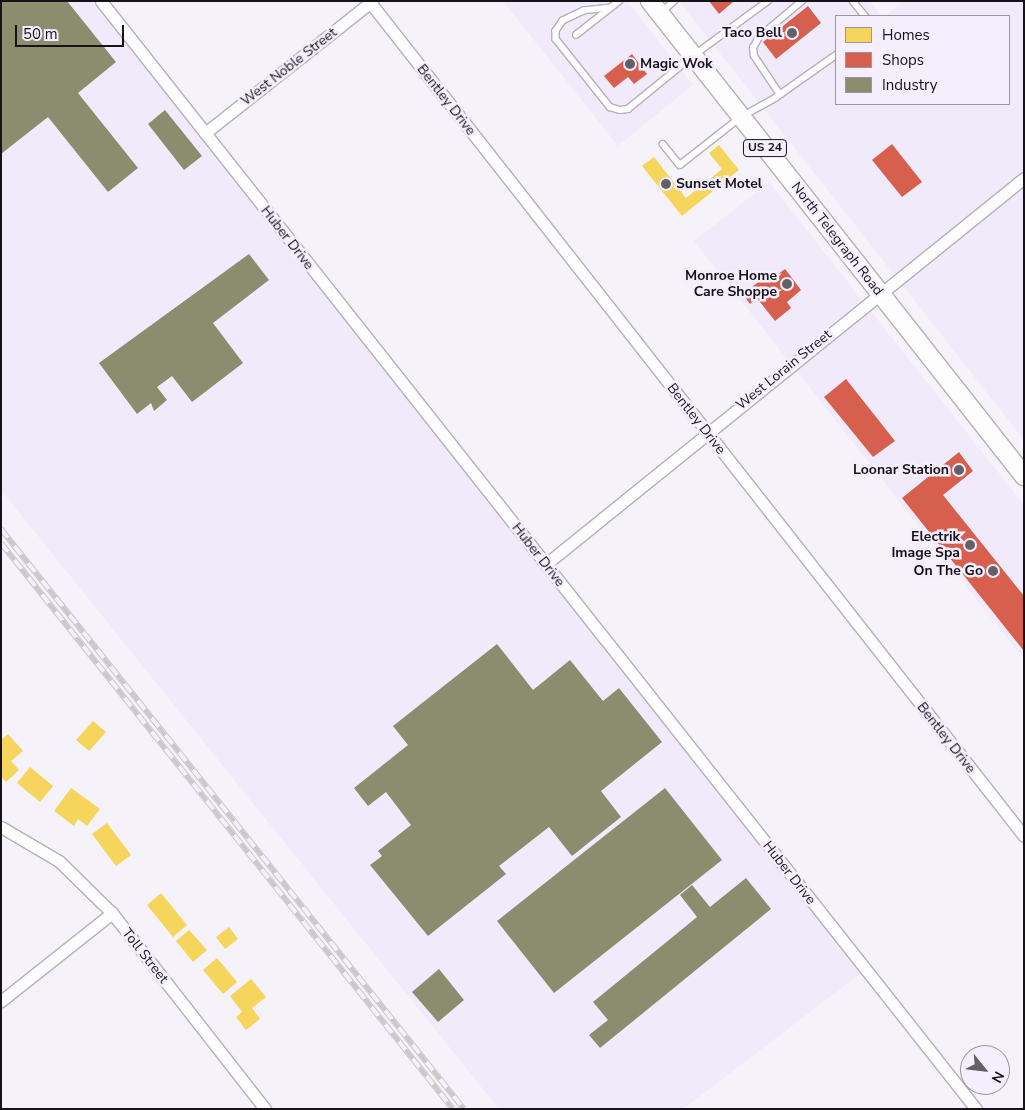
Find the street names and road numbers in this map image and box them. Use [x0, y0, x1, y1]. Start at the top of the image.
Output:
street label: West Noble Street [238, 24, 340, 110]
street label: Bentley Drive [413, 61, 479, 139]
road number: US 24 [742, 138, 788, 158]
street label: North Telegraph Road [788, 179, 886, 299]
street label: Huber Drive [257, 203, 317, 273]
street label: West Lorain Street [733, 326, 835, 414]
street label: Bentley Drive [663, 380, 729, 458]
street label: Huber Drive [508, 520, 568, 590]
street label: Bentley Drive [913, 699, 979, 777]
street label: Huber Drive [759, 838, 819, 908]
street label: Toll Street [118, 925, 172, 987]

